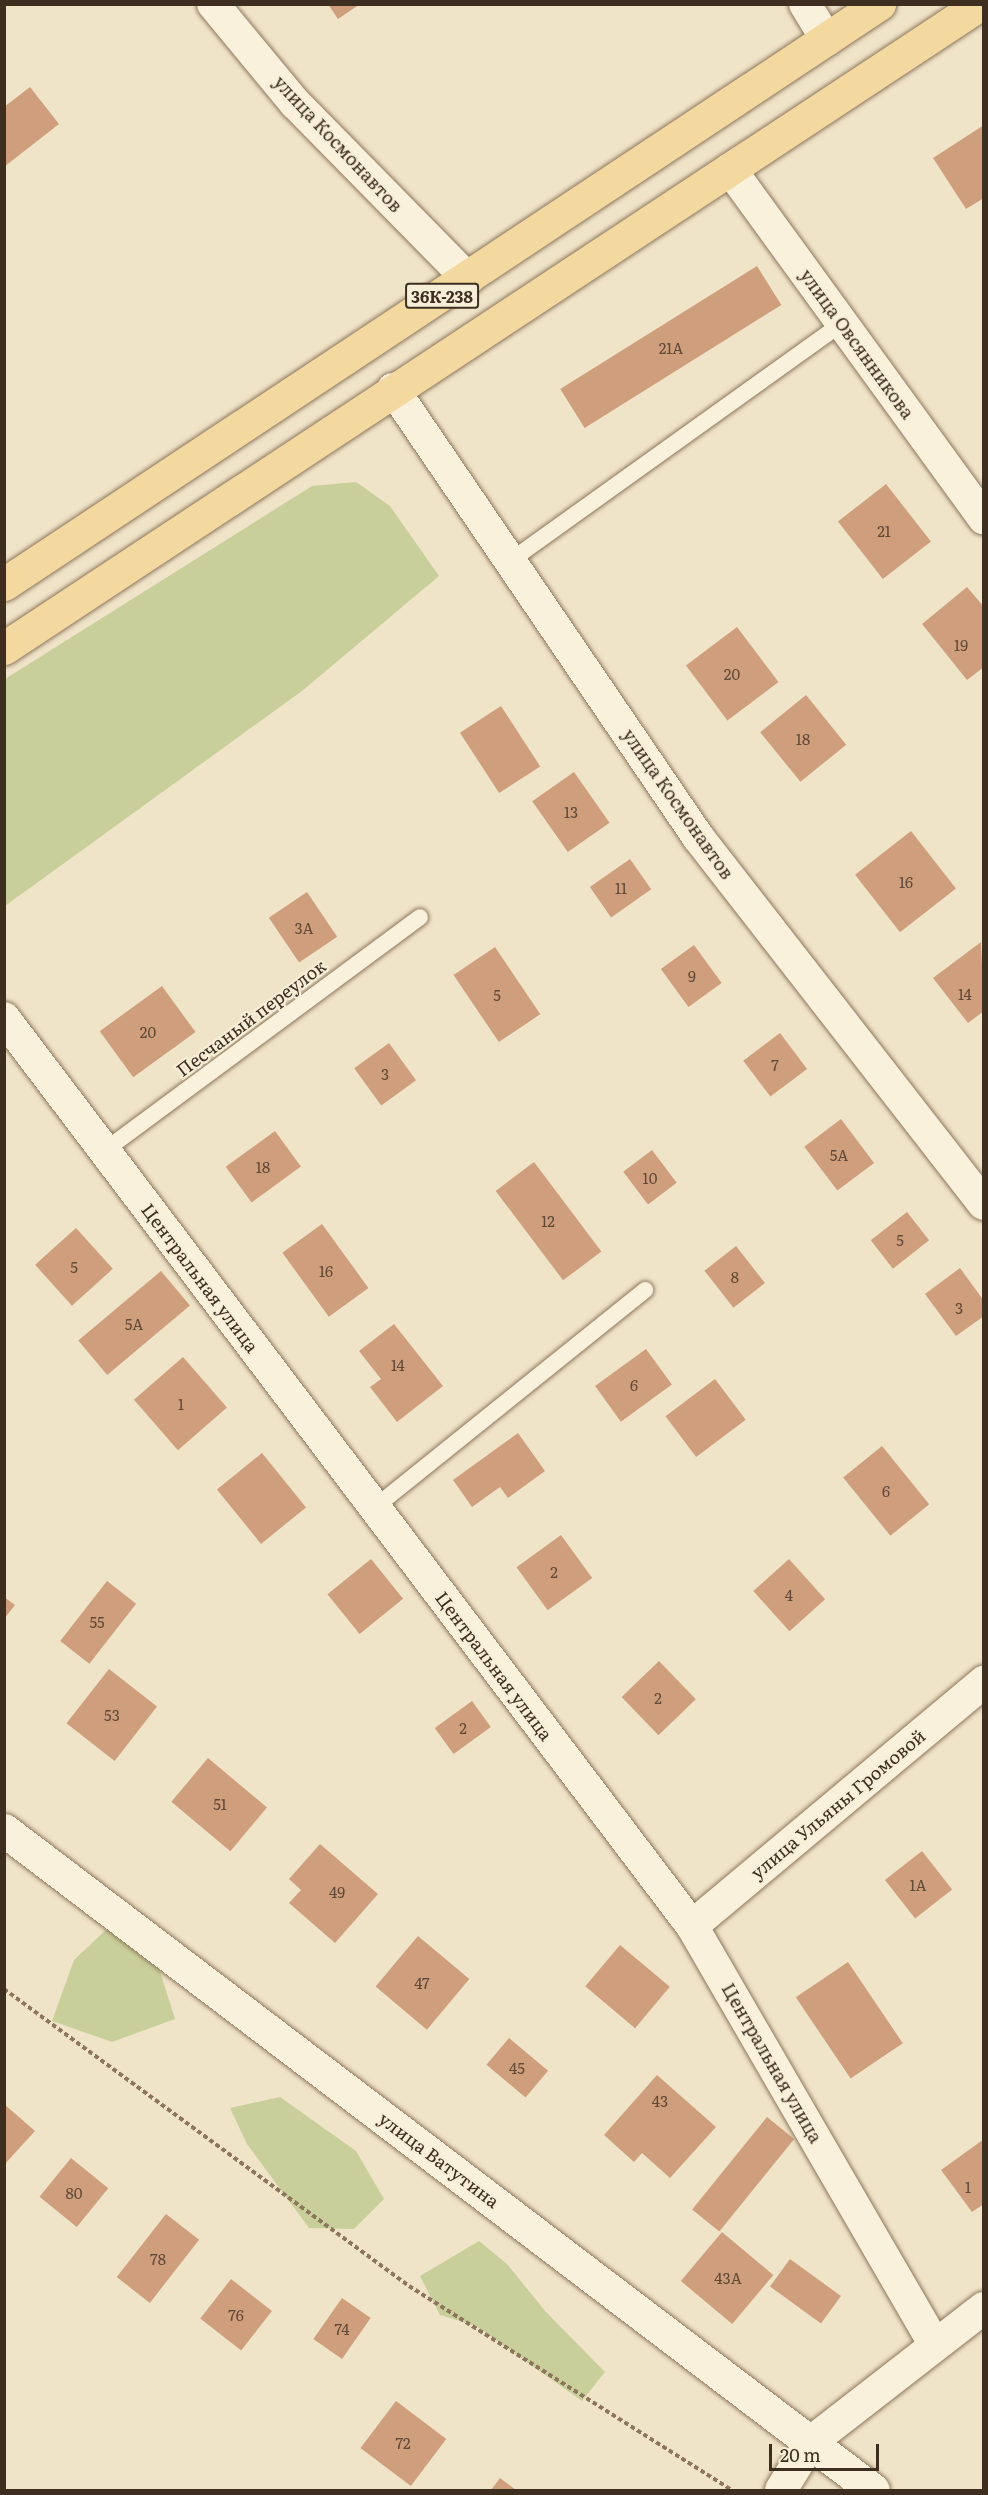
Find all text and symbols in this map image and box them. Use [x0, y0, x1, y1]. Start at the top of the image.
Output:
street label: улица Космонавтов [269, 71, 407, 217]
street label: улица Овсянникова [795, 265, 919, 423]
road number: 36К-238 [404, 283, 480, 309]
house number: 21А [659, 339, 683, 357]
house number: 21 [877, 522, 891, 540]
house number: 19 [954, 636, 968, 654]
house number: 20 [724, 665, 740, 683]
street label: улица Космонавтов [618, 725, 738, 883]
house number: 18 [796, 730, 810, 748]
house number: 13 [564, 803, 578, 821]
house number: 16 [899, 873, 913, 891]
house number: 11 [615, 879, 627, 897]
house number: 3А [294, 919, 314, 937]
street label: Песчаный переулок [172, 955, 330, 1081]
house number: 9 [688, 967, 696, 985]
house number: 14 [958, 985, 972, 1003]
house number: 5 [493, 986, 501, 1004]
house number: 20 [140, 1023, 156, 1041]
house number: 7 [771, 1056, 779, 1074]
house number: 3 [381, 1065, 389, 1083]
house number: 5А [830, 1146, 848, 1164]
house number: 18 [256, 1158, 270, 1176]
house number: 10 [643, 1169, 657, 1187]
street label: Центральная улица [137, 1199, 263, 1357]
house number: 12 [541, 1212, 555, 1230]
house number: 5 [896, 1231, 904, 1249]
house number: 5 [70, 1258, 78, 1276]
house number: 16 [319, 1262, 333, 1280]
house number: 8 [731, 1268, 739, 1286]
house number: 3 [955, 1299, 963, 1317]
house number: 5А [125, 1315, 143, 1333]
house number: 14 [391, 1356, 405, 1374]
house number: 6 [630, 1376, 638, 1394]
house number: 1 [178, 1395, 184, 1413]
house number: 6 [882, 1482, 890, 1500]
house number: 2 [550, 1563, 558, 1581]
house number: 4 [785, 1586, 793, 1604]
street label: Центральная улица [431, 1587, 557, 1745]
house number: 55 [89, 1613, 105, 1631]
house number: 2 [654, 1689, 662, 1707]
house number: 53 [104, 1706, 120, 1724]
house number: 2 [459, 1719, 467, 1737]
street label: улица Ульяны Громовой [746, 1725, 930, 1883]
house number: 51 [213, 1795, 227, 1813]
house number: 1А [909, 1876, 927, 1894]
house number: 49 [329, 1883, 345, 1901]
house number: 47 [414, 1974, 430, 1992]
street label: Центральная улица [717, 1979, 827, 2147]
house number: 45 [509, 2059, 525, 2077]
house number: 43 [652, 2092, 668, 2110]
street label: улица Ватутина [374, 2108, 504, 2212]
house number: 1 [965, 2178, 971, 2196]
house number: 80 [66, 2184, 82, 2202]
house number: 78 [150, 2250, 166, 2268]
house number: 43А [714, 2269, 742, 2287]
house number: 76 [228, 2306, 244, 2324]
house number: 74 [335, 2320, 349, 2338]
scale bar [772, 2432, 882, 2470]
house number: 72 [395, 2434, 411, 2452]
text: 20 m [780, 2441, 821, 2468]

